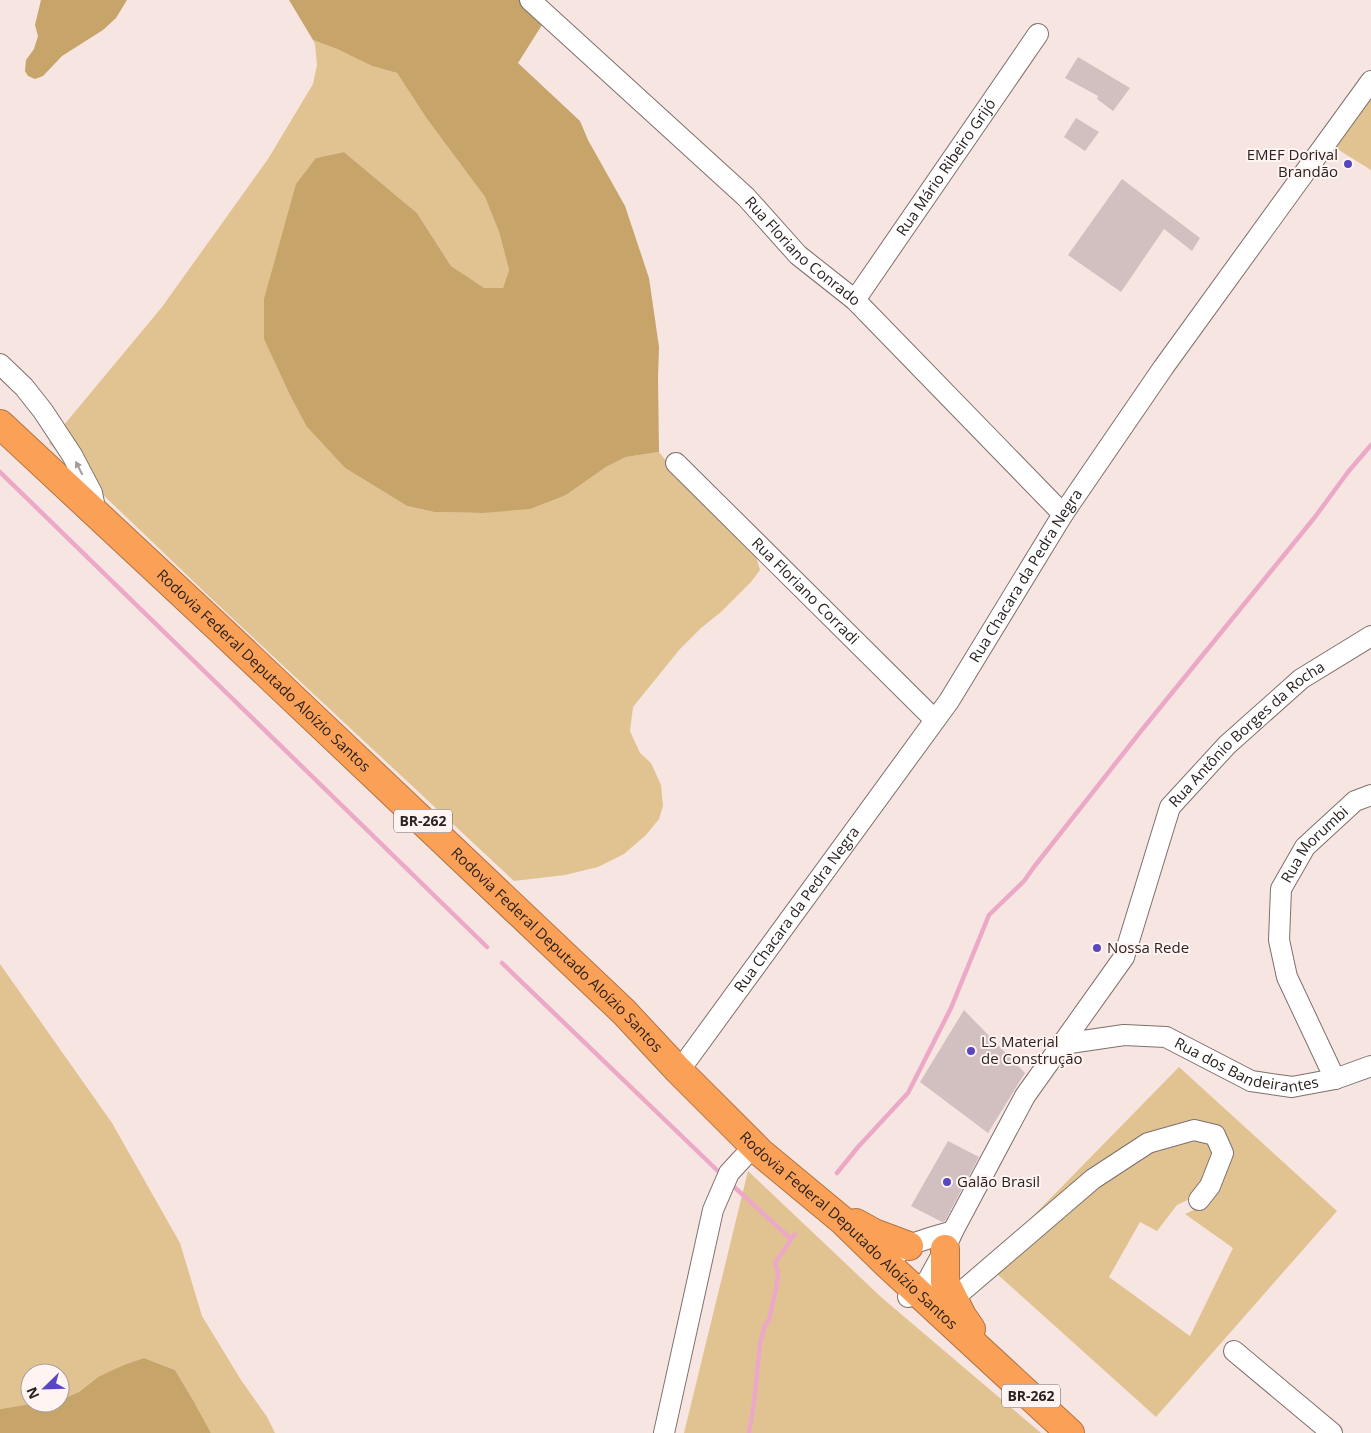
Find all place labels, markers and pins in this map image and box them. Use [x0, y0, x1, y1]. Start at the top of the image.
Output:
place label: EMEF Dorival Brandão [1247, 144, 1338, 181]
marker: EMEF Dorival Brandão [1342, 158, 1354, 170]
place label: Nossa Rede [1107, 937, 1189, 957]
marker: Nossa Rede [1091, 942, 1103, 954]
place label: LS Material de Construção [981, 1031, 1083, 1068]
marker: LS Material de Construção [965, 1045, 977, 1057]
place label: Galão Brasil [957, 1171, 1040, 1191]
marker: Galão Brasil [941, 1176, 953, 1188]

